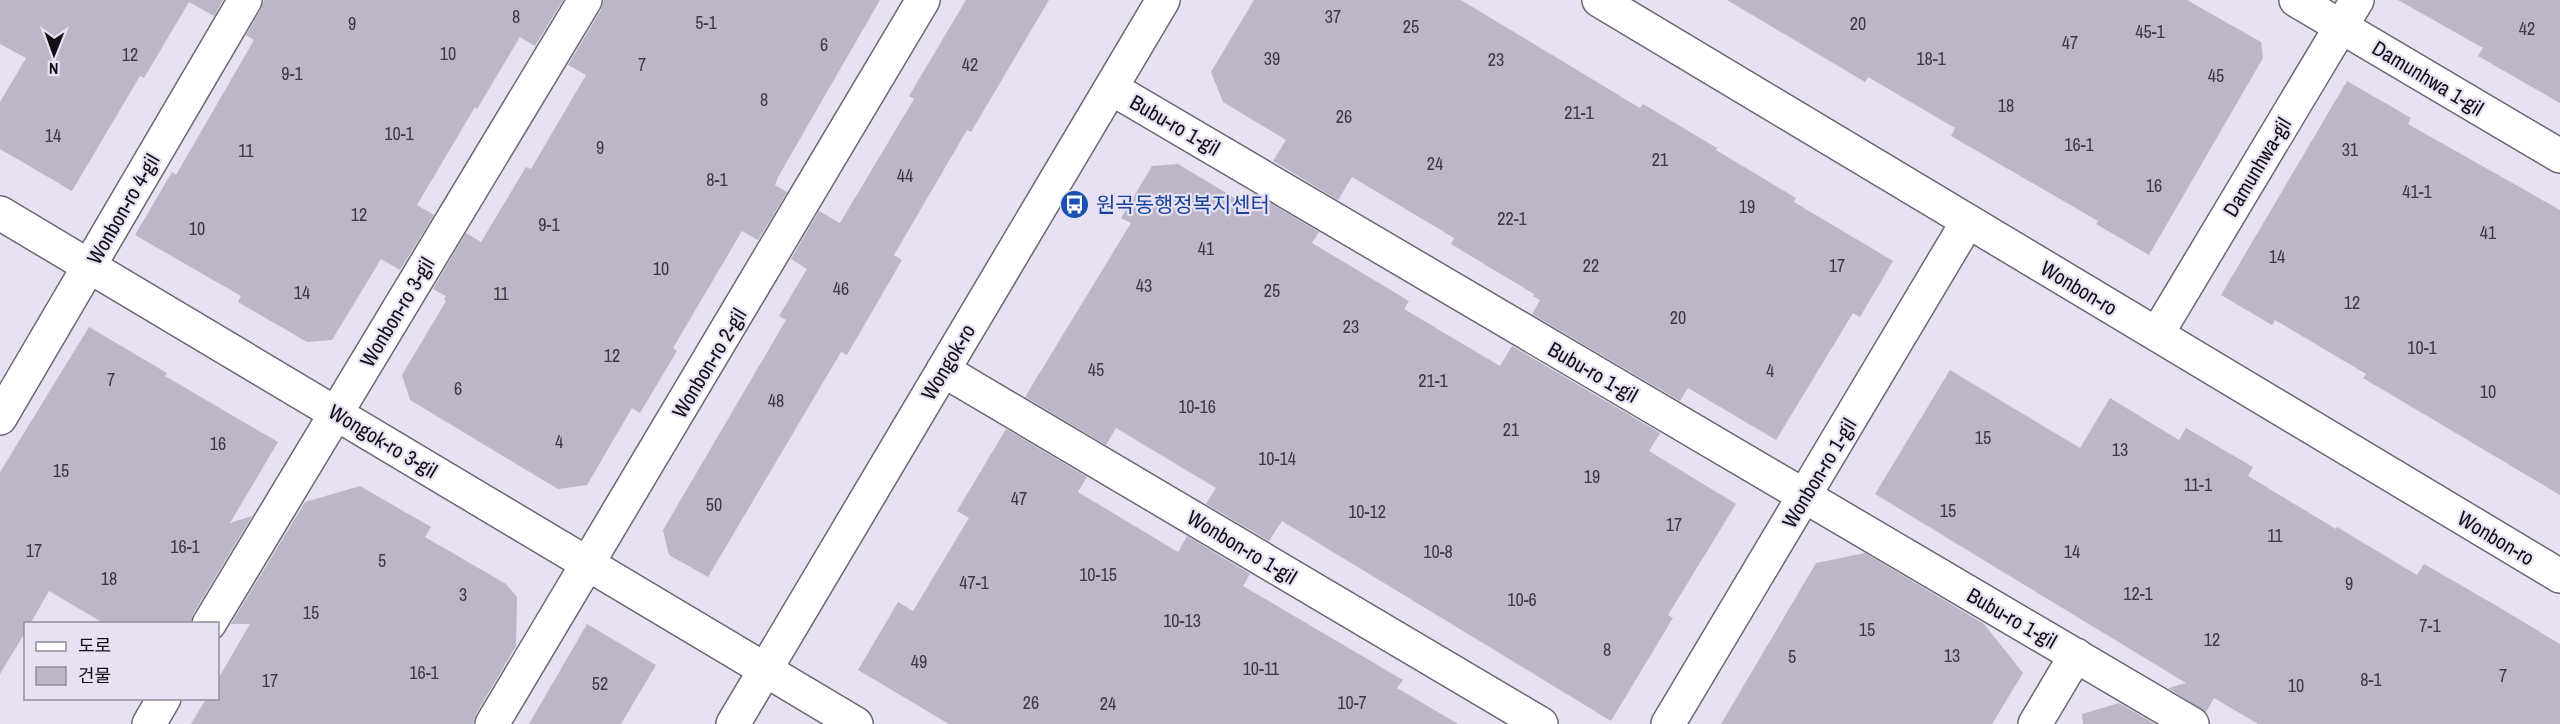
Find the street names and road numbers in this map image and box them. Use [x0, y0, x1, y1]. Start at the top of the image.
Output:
street label: Damunhwa 1-gil [2367, 33, 2489, 123]
street label: Bubu-ro 1-gil [1125, 88, 1225, 162]
street label: Damunhwa-gil [2216, 112, 2298, 222]
street label: Wonbon-ro 4-gil [80, 148, 166, 270]
street label: Wonbon-ro 3-gil [353, 252, 441, 372]
street label: Wonbon-ro [2035, 254, 2123, 322]
street label: Wonbon-ro 2-gil [665, 303, 753, 423]
street label: Wongok-ro [914, 319, 982, 405]
street label: Bubu-ro 1-gil [1543, 335, 1643, 409]
street label: Wongok-ro 3-gil [323, 397, 443, 485]
street label: Wonbon-ro 1-gil [1775, 413, 1863, 533]
street label: Wonbon-ro 1-gil [1182, 503, 1302, 591]
street label: Wonbon-ro [2452, 504, 2540, 572]
street label: Bubu-ro 1-gil [1962, 581, 2062, 655]

